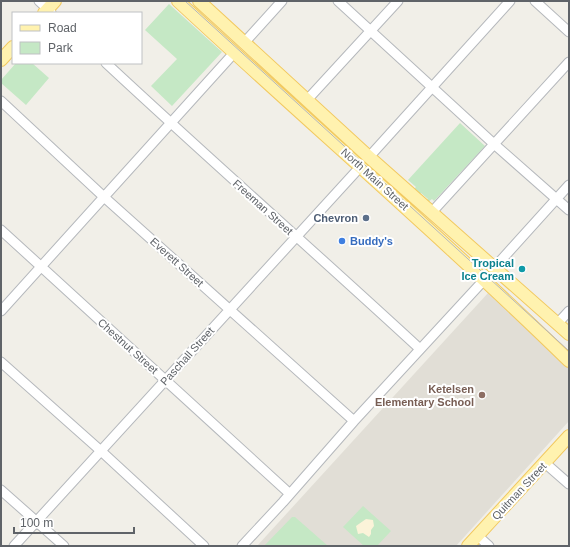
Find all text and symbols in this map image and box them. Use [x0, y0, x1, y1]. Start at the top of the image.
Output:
legend [12, 12, 142, 64]
text: Road [48, 21, 77, 35]
text: Park [48, 41, 74, 55]
street label: North Main Street [339, 146, 411, 212]
street label: Freeman Street [231, 177, 295, 237]
place label: Chevron [313, 212, 358, 224]
marker: Chevron [361, 213, 371, 223]
street label: Everett Street [148, 235, 206, 289]
place label: Buddy's [350, 235, 393, 247]
marker: Buddy's [337, 236, 347, 246]
place label: Tropical Ice Cream [461, 257, 514, 282]
marker: Tropical Ice Cream [517, 264, 527, 274]
street label: Chestnut Street [96, 316, 160, 376]
street label: Paschall Street [158, 324, 216, 388]
place label: Ketelsen Elementary School [375, 383, 474, 408]
marker: Ketelsen Elementary School [477, 390, 487, 400]
street label: Quitman Street [489, 460, 549, 522]
scale bar [14, 509, 134, 535]
text: 100 m [20, 516, 53, 530]

